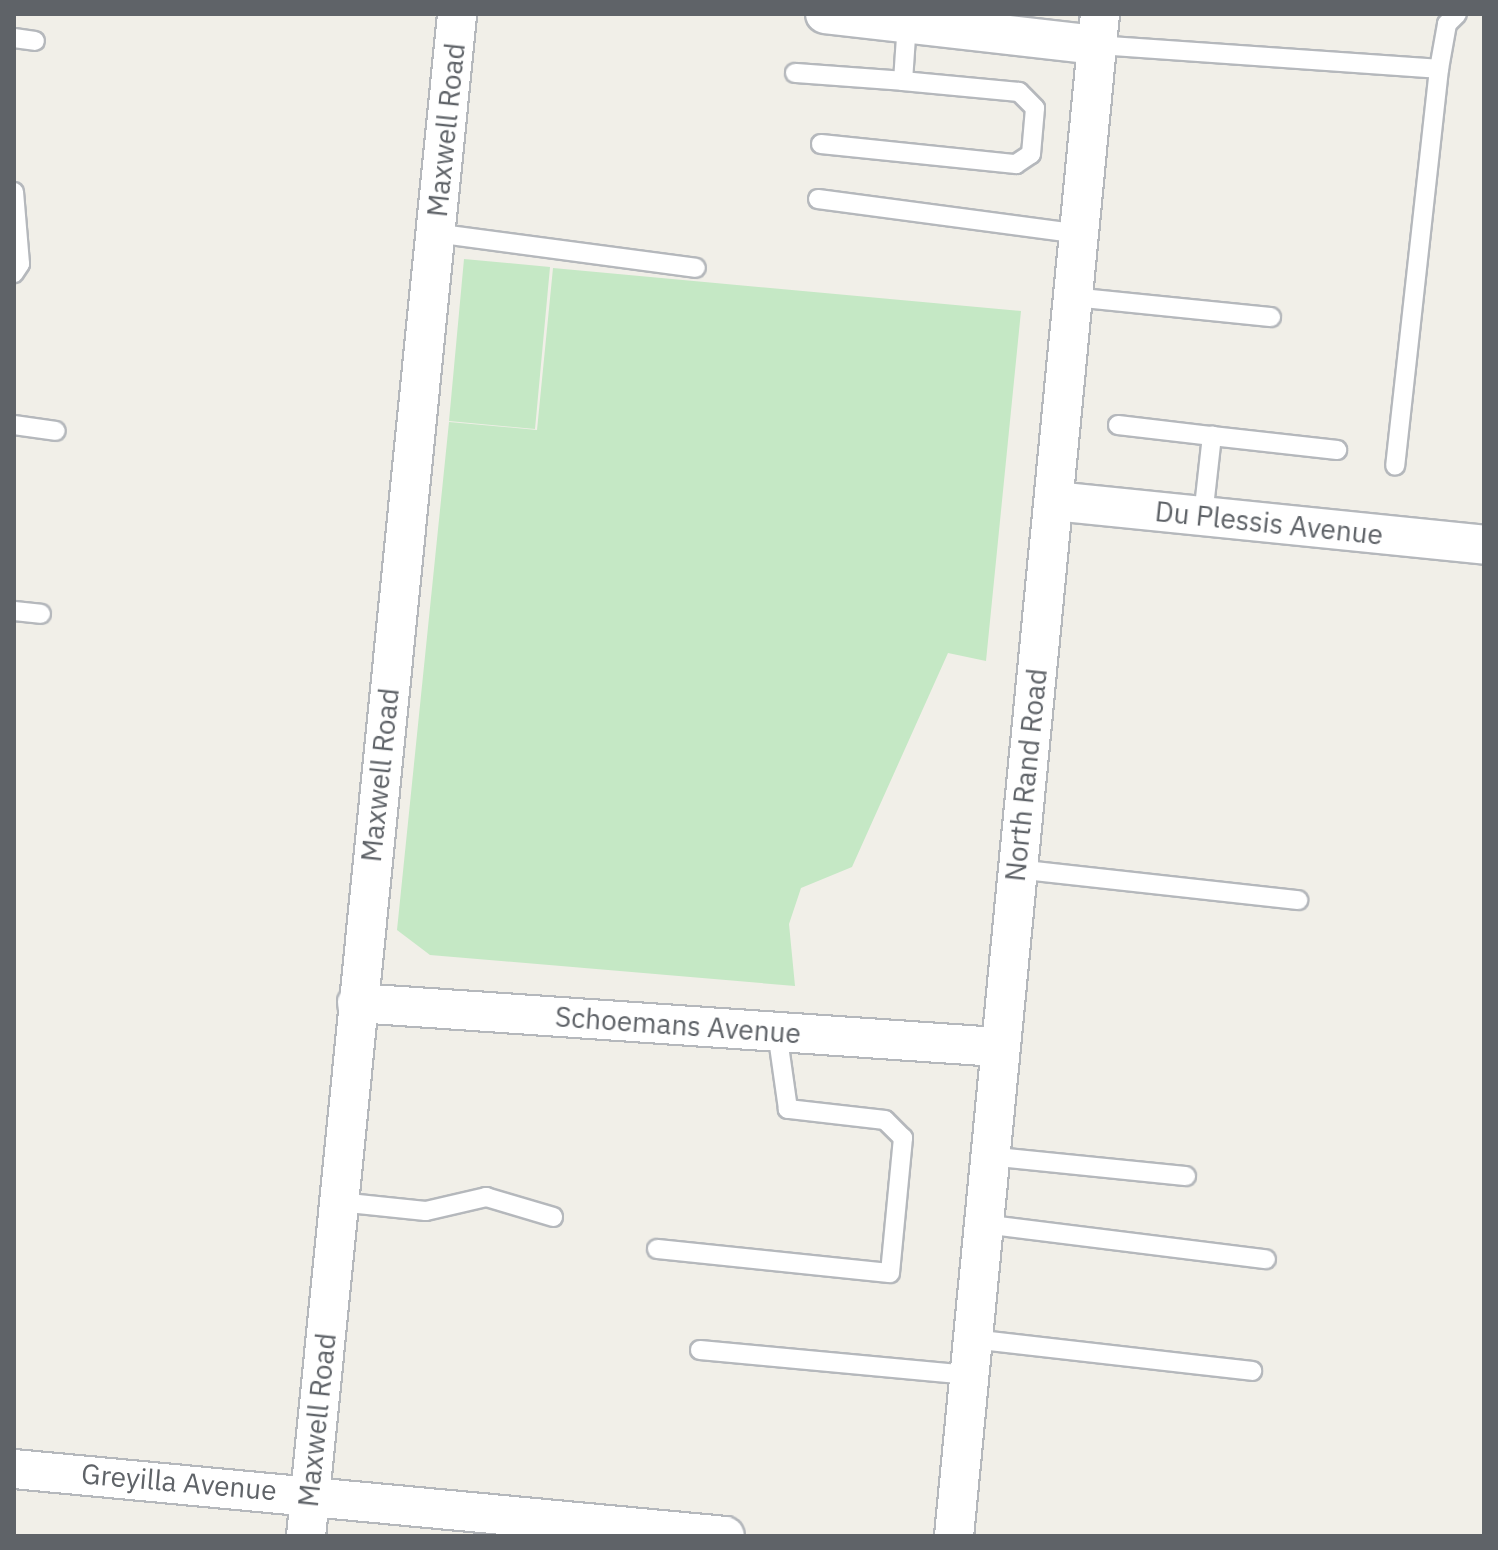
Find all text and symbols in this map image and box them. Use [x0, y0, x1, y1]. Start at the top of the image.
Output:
street label: Maxwell Road [420, 41, 472, 219]
street label: Du Plessis Avenue [1153, 494, 1385, 552]
street label: North Rand Road [998, 667, 1054, 883]
street label: Maxwell Road [354, 686, 406, 864]
street label: Schoemans Avenue [554, 1000, 802, 1050]
street label: Maxwell Road [291, 1331, 343, 1509]
street label: Greyilla Avenue [80, 1457, 278, 1507]

